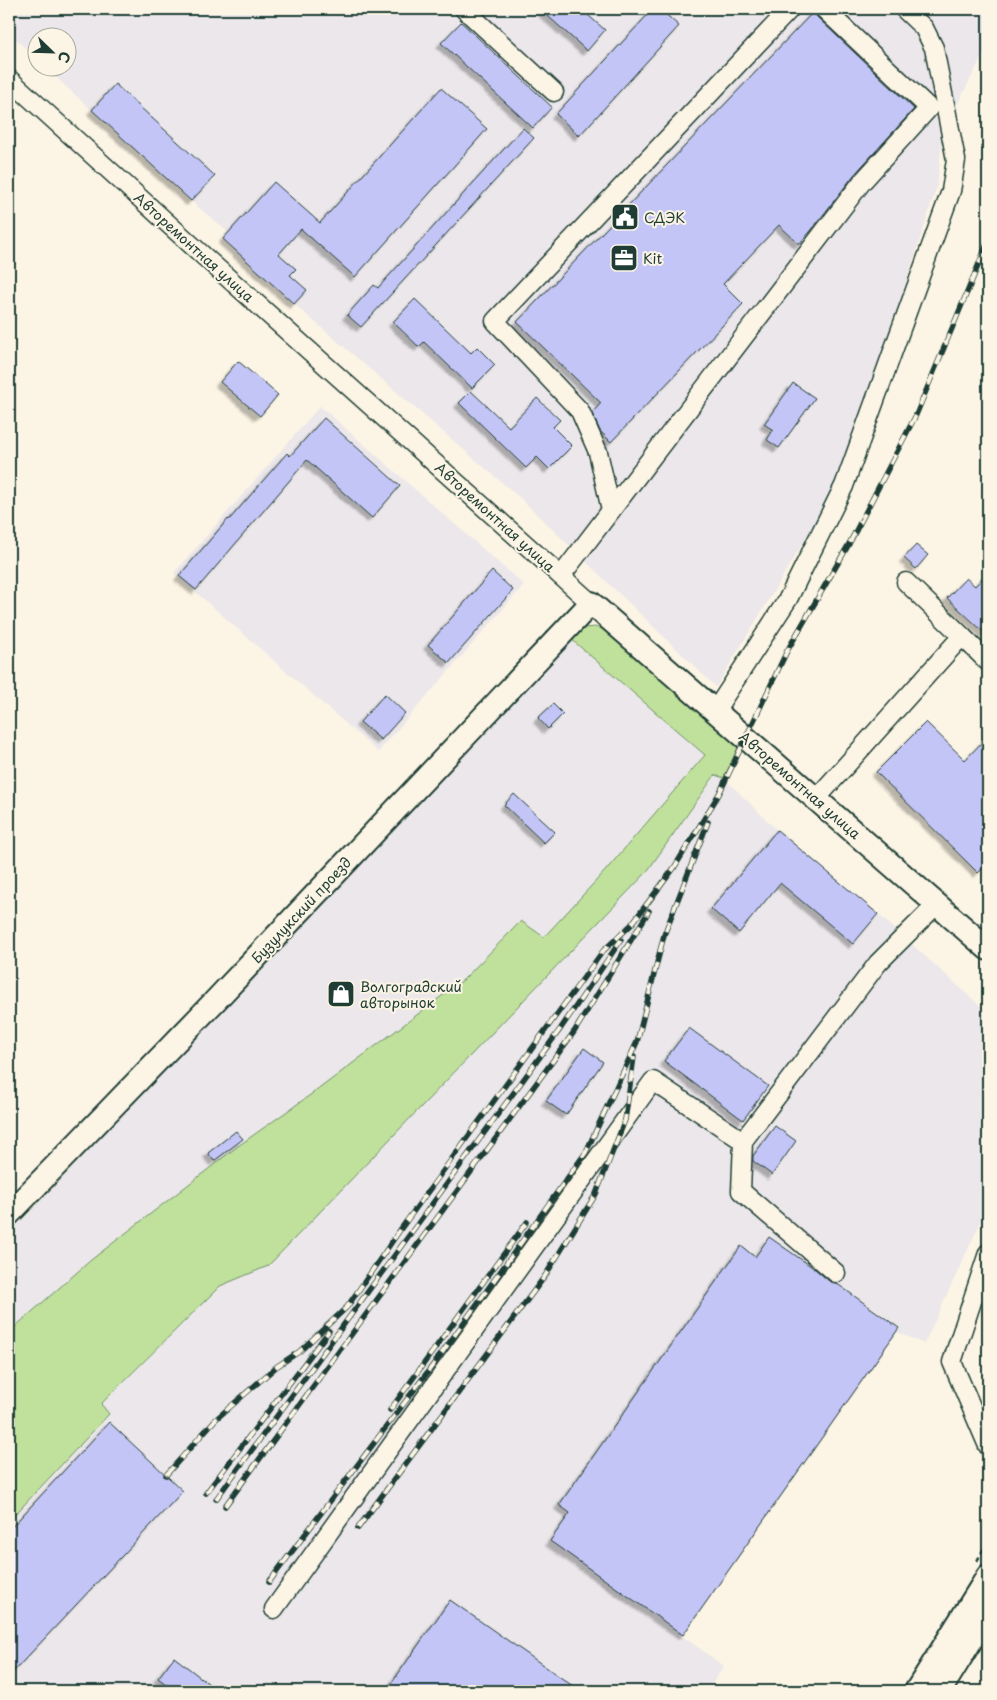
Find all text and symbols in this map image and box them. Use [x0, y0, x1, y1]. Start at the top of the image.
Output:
north arrow [28, 28, 78, 78]
text: С [53, 48, 76, 66]
street label: Авторемонтная улица [129, 187, 259, 307]
public building icon: СДЭК [610, 202, 640, 232]
place label: СДЭК [644, 207, 685, 228]
office icon: Kit [609, 243, 639, 273]
place label: Kit [643, 248, 663, 269]
street label: Авторемонтная улица [430, 457, 560, 577]
street label: Авторемонтная улица [735, 726, 866, 844]
street label: Бузулукский проезд [246, 852, 356, 968]
place label: Волгоградский авторынок [360, 976, 462, 1013]
shop icon: Волгоградский авторынок [326, 979, 356, 1009]

